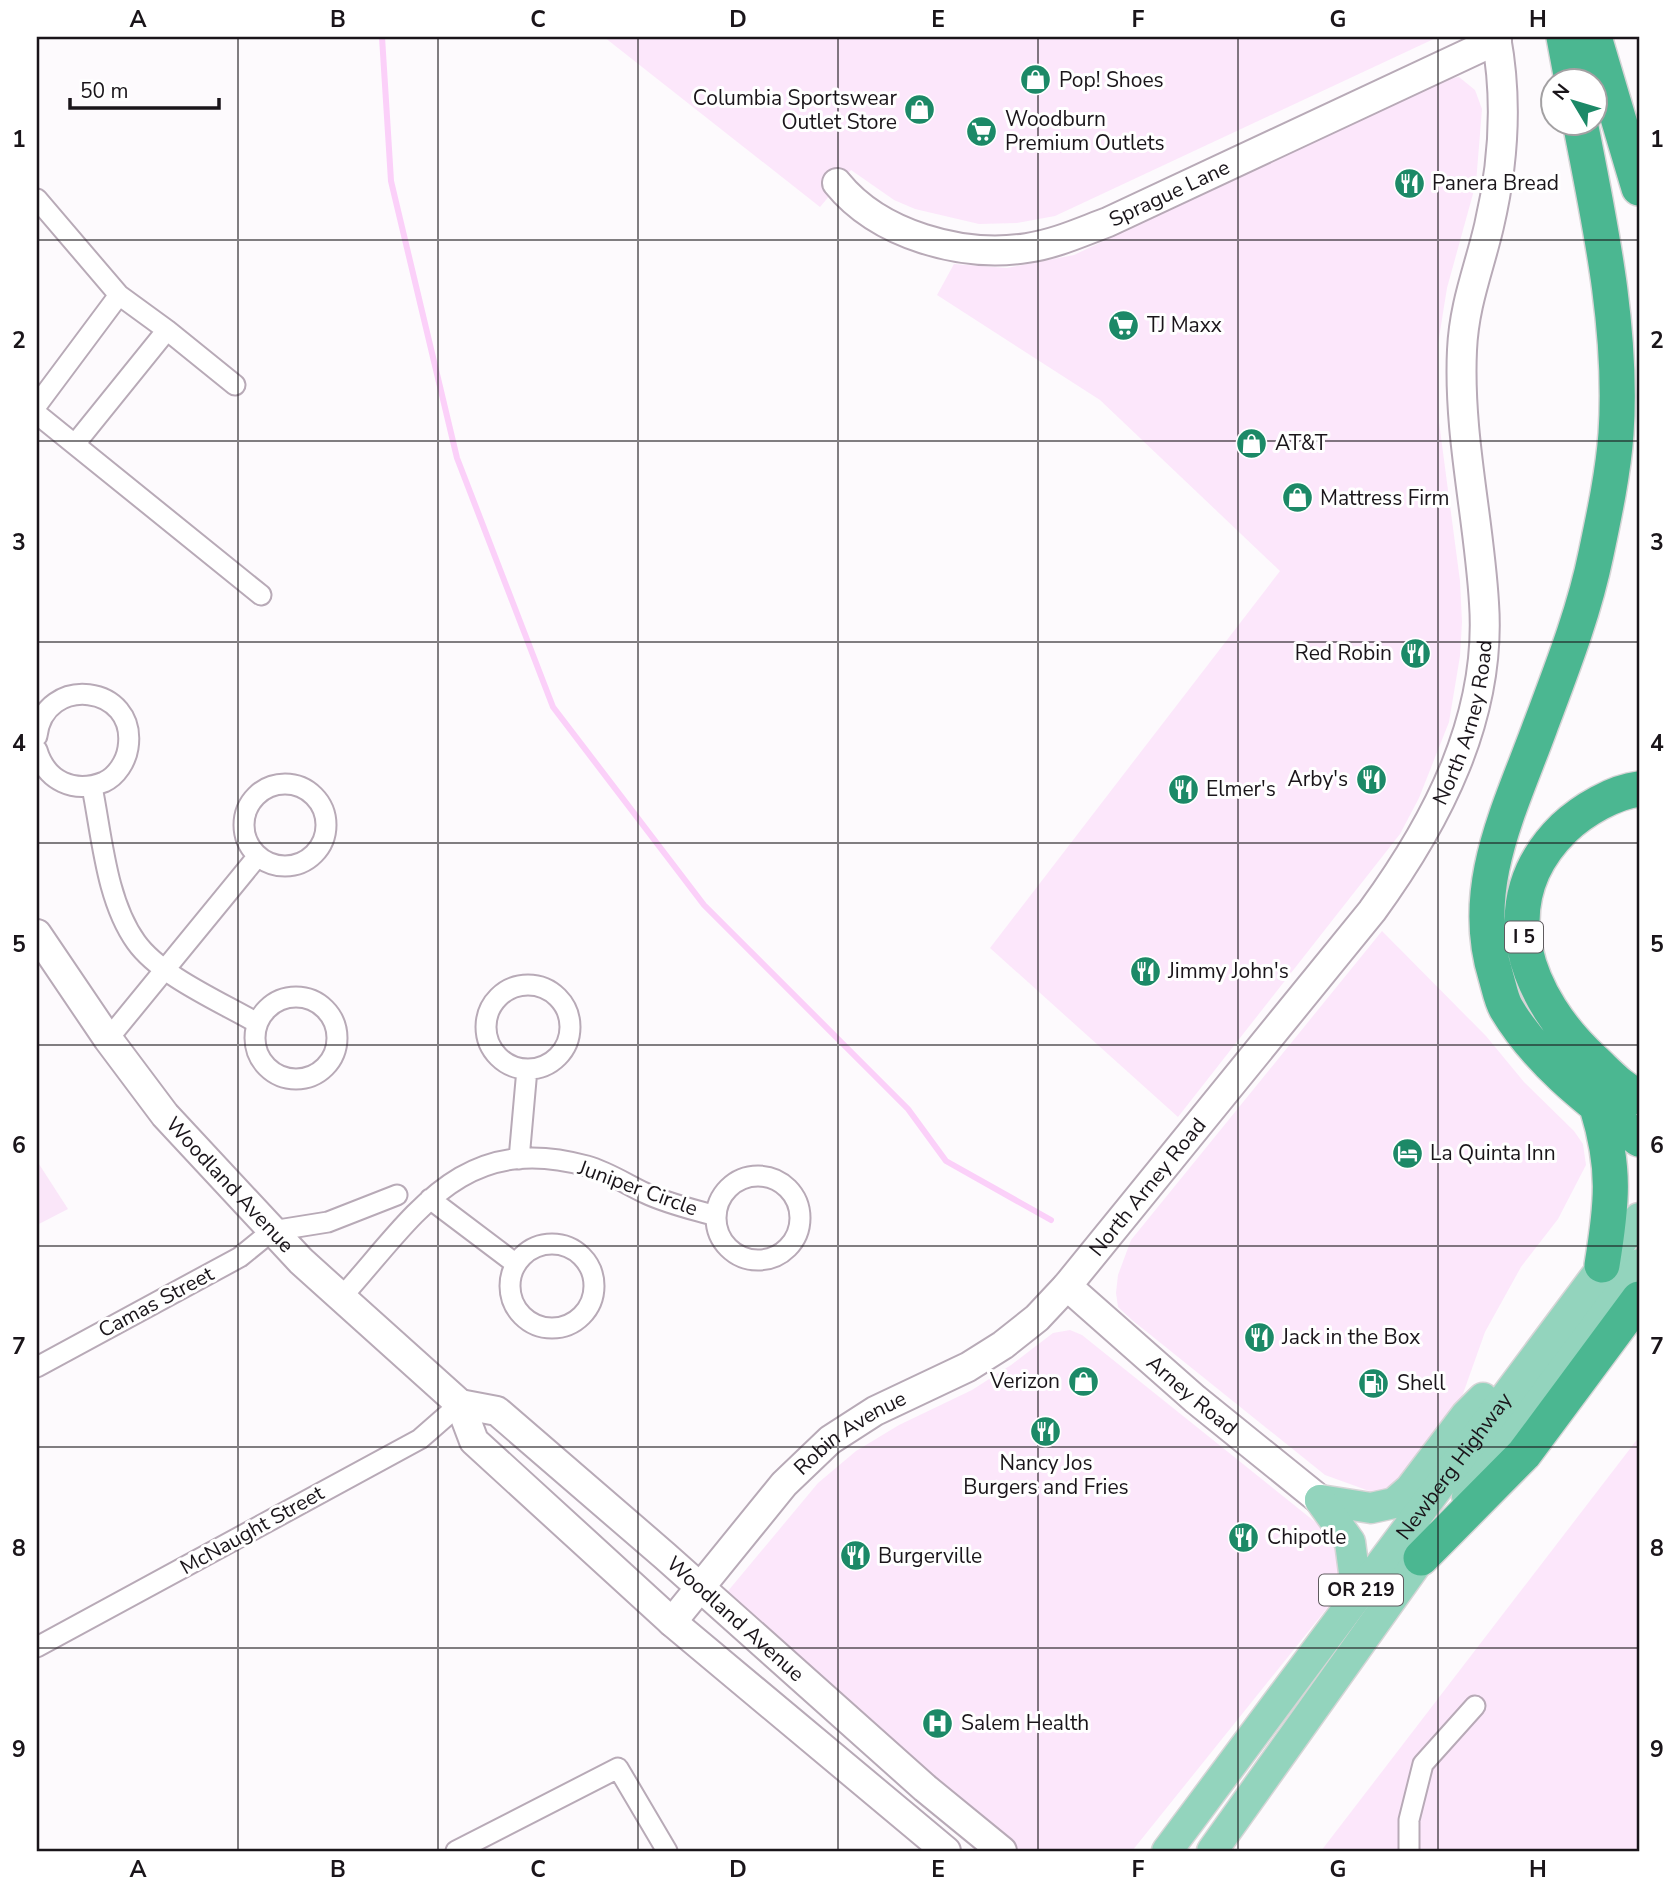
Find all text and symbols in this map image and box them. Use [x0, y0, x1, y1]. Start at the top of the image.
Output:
text: A [129, 4, 147, 35]
text: B [330, 4, 346, 35]
text: C [530, 4, 546, 35]
text: D [729, 4, 747, 35]
text: E [931, 4, 945, 35]
text: F [1132, 4, 1145, 35]
text: G [1330, 4, 1346, 35]
text: H [1529, 4, 1547, 35]
shop icon: Pop! Shoes [1019, 63, 1053, 97]
scale bar [70, 66, 219, 110]
place label: Pop! Shoes [1059, 66, 1164, 94]
north arrow [1540, 66, 1610, 136]
text: 50 m [80, 77, 129, 105]
text: N [1547, 79, 1576, 106]
place label: Columbia Sportswear Outlet Store [693, 84, 897, 136]
shop icon: Columbia Sportswear Outlet Store [903, 93, 937, 127]
place label: Woodburn Premium Outlets [1005, 105, 1165, 157]
supermarket icon: Woodburn Premium Outlets [965, 114, 999, 148]
text: 1 [12, 124, 26, 155]
text: 1 [1650, 124, 1664, 155]
street label: Sprague Lane [1104, 153, 1234, 234]
restaurant icon: Panera Bread [1392, 166, 1426, 200]
place label: Panera Bread [1432, 169, 1559, 197]
supermarket icon: TJ Maxx [1107, 308, 1141, 342]
place label: TJ Maxx [1147, 311, 1222, 339]
text: 2 [12, 325, 26, 356]
text: 2 [1650, 325, 1664, 356]
shop icon: AT&T [1235, 426, 1269, 460]
place label: AT&T [1275, 429, 1328, 457]
shop icon: Mattress Firm [1280, 481, 1314, 515]
place label: Mattress Firm [1320, 484, 1450, 512]
text: 3 [12, 527, 26, 558]
text: 3 [1650, 527, 1664, 558]
restaurant icon: Red Robin [1398, 636, 1432, 670]
place label: Red Robin [1295, 639, 1392, 667]
street label: North Arney Road [1426, 639, 1498, 809]
text: 4 [12, 728, 26, 759]
text: 4 [1650, 728, 1664, 759]
restaurant icon: Arby's [1354, 762, 1388, 796]
place label: Arby's [1288, 765, 1348, 793]
restaurant icon: Elmer's [1166, 772, 1200, 806]
place label: Elmer's [1206, 775, 1276, 803]
road number: I 5 [1505, 922, 1543, 953]
text: 5 [12, 929, 26, 960]
text: 5 [1650, 929, 1664, 960]
restaurant icon: Jimmy John's [1128, 954, 1162, 988]
place label: Jimmy John's [1167, 957, 1289, 985]
street label: Woodland Avenue [160, 1111, 300, 1259]
street label: North Arney Road [1083, 1112, 1212, 1262]
text: 6 [12, 1130, 26, 1161]
text: 6 [1650, 1130, 1664, 1161]
hotel icon: La Quinta Inn [1390, 1136, 1424, 1170]
place label: La Quinta Inn [1430, 1139, 1556, 1167]
street label: Juniper Circle [573, 1153, 702, 1223]
street label: Camas Street [93, 1260, 219, 1344]
restaurant icon: Jack in the Box [1242, 1320, 1276, 1354]
place label: Jack in the Box [1281, 1323, 1420, 1351]
text: 7 [12, 1331, 26, 1362]
text: 7 [1650, 1331, 1664, 1362]
street label: Arney Road [1141, 1349, 1243, 1442]
shop icon: Verizon [1066, 1364, 1100, 1398]
fuel station icon: Shell [1357, 1366, 1391, 1400]
place label: Verizon [989, 1367, 1060, 1395]
place label: Shell [1397, 1369, 1446, 1397]
street label: Robin Avenue [788, 1384, 911, 1481]
street label: Newberg Highway [1390, 1387, 1518, 1546]
restaurant icon: Nancy Jos Burgers and Fries [1029, 1414, 1063, 1448]
place label: Nancy Jos Burgers and Fries [963, 1449, 1129, 1501]
street label: McNaught Street [175, 1479, 330, 1581]
restaurant icon: Chipotle [1227, 1520, 1261, 1554]
place label: Chipotle [1267, 1523, 1346, 1551]
text: 8 [12, 1533, 26, 1564]
text: 8 [1650, 1533, 1664, 1564]
restaurant icon: Burgerville [838, 1539, 872, 1573]
place label: Burgerville [878, 1542, 982, 1570]
street label: Woodland Avenue [660, 1550, 810, 1688]
road number: OR 219 [1319, 1574, 1403, 1606]
hospital icon: Salem Health [921, 1706, 955, 1740]
place label: Salem Health [961, 1709, 1089, 1737]
text: 9 [12, 1734, 26, 1765]
text: 9 [1650, 1734, 1664, 1765]
text: A [129, 1854, 147, 1885]
text: B [330, 1854, 346, 1885]
text: C [530, 1854, 546, 1885]
text: D [729, 1854, 747, 1885]
text: E [931, 1854, 945, 1885]
text: F [1132, 1854, 1145, 1885]
text: G [1330, 1854, 1346, 1885]
text: H [1529, 1854, 1547, 1885]

